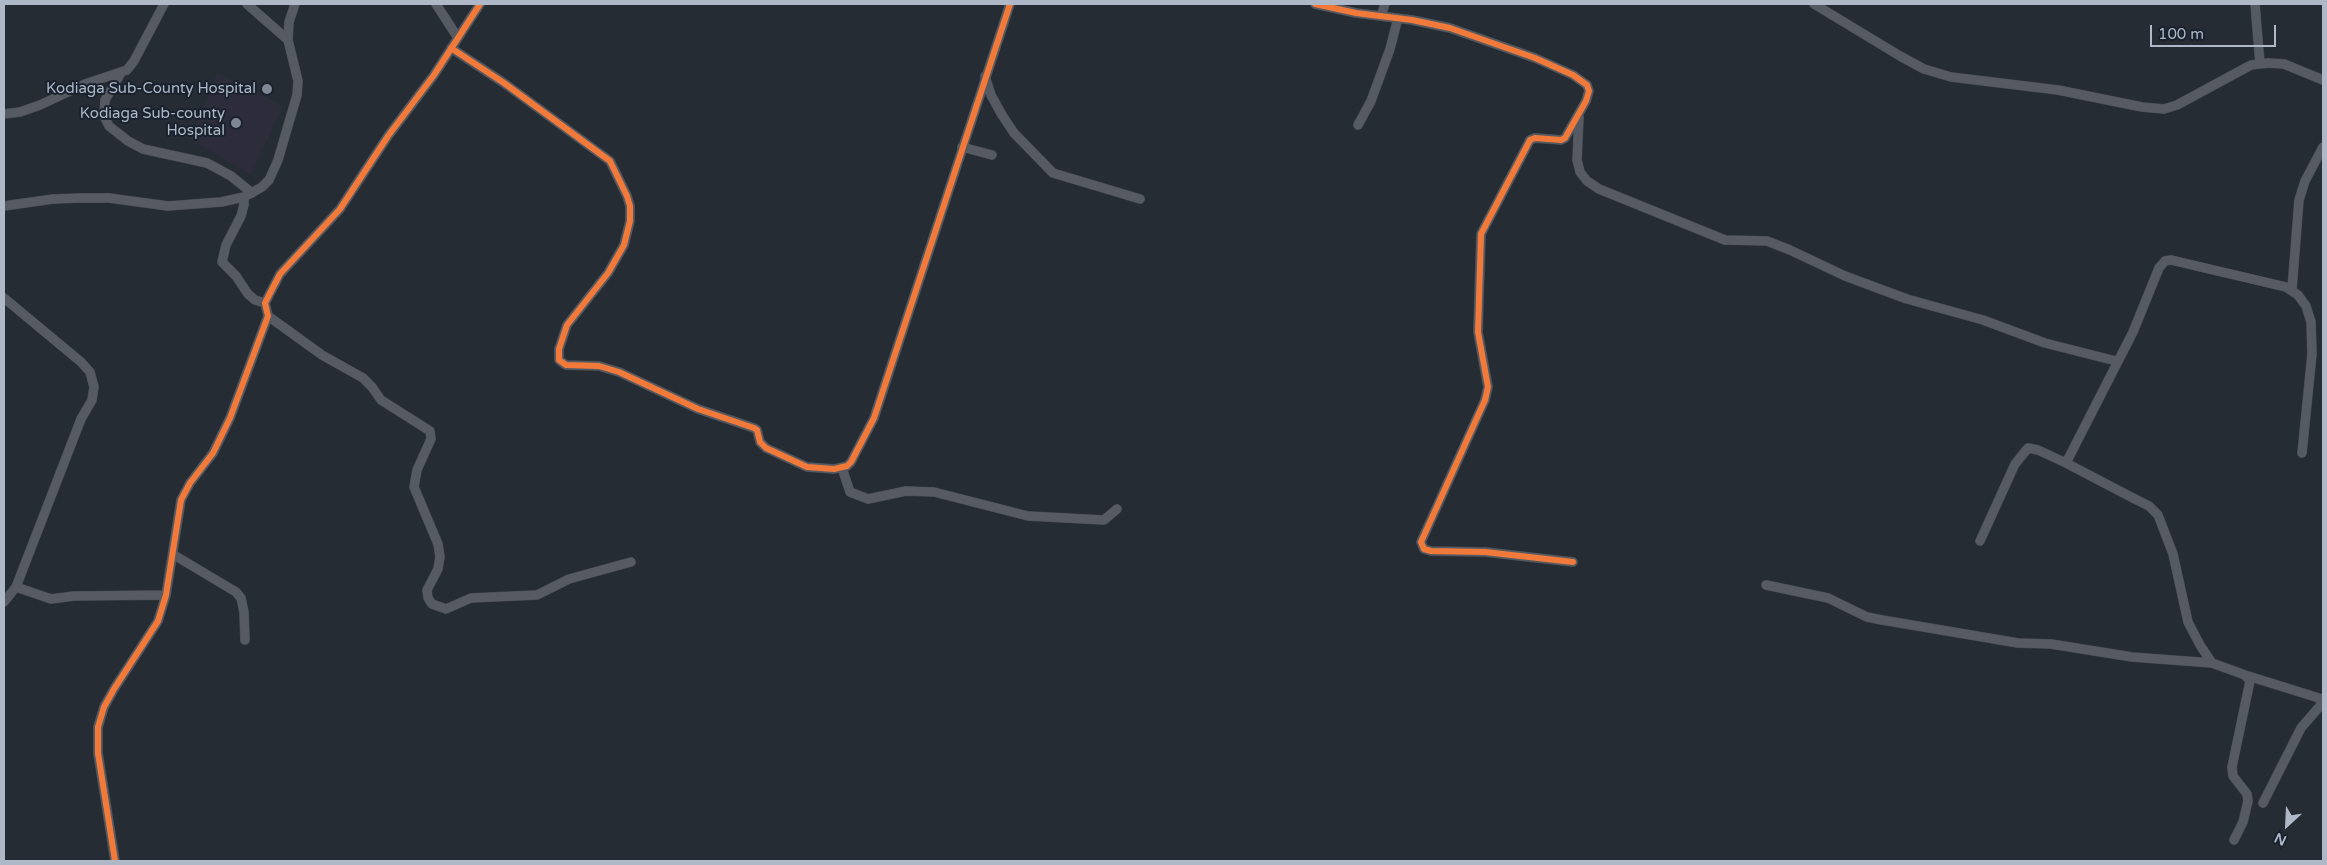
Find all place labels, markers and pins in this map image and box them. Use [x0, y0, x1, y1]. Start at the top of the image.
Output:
place label: Kodiaga Sub-County Hospital [46, 80, 256, 98]
marker: Kodiaga Sub-County Hospital [260, 82, 274, 96]
place label: Kodiaga Sub-county Hospital [80, 105, 225, 140]
marker: Kodiaga Sub-county Hospital [229, 116, 243, 130]

